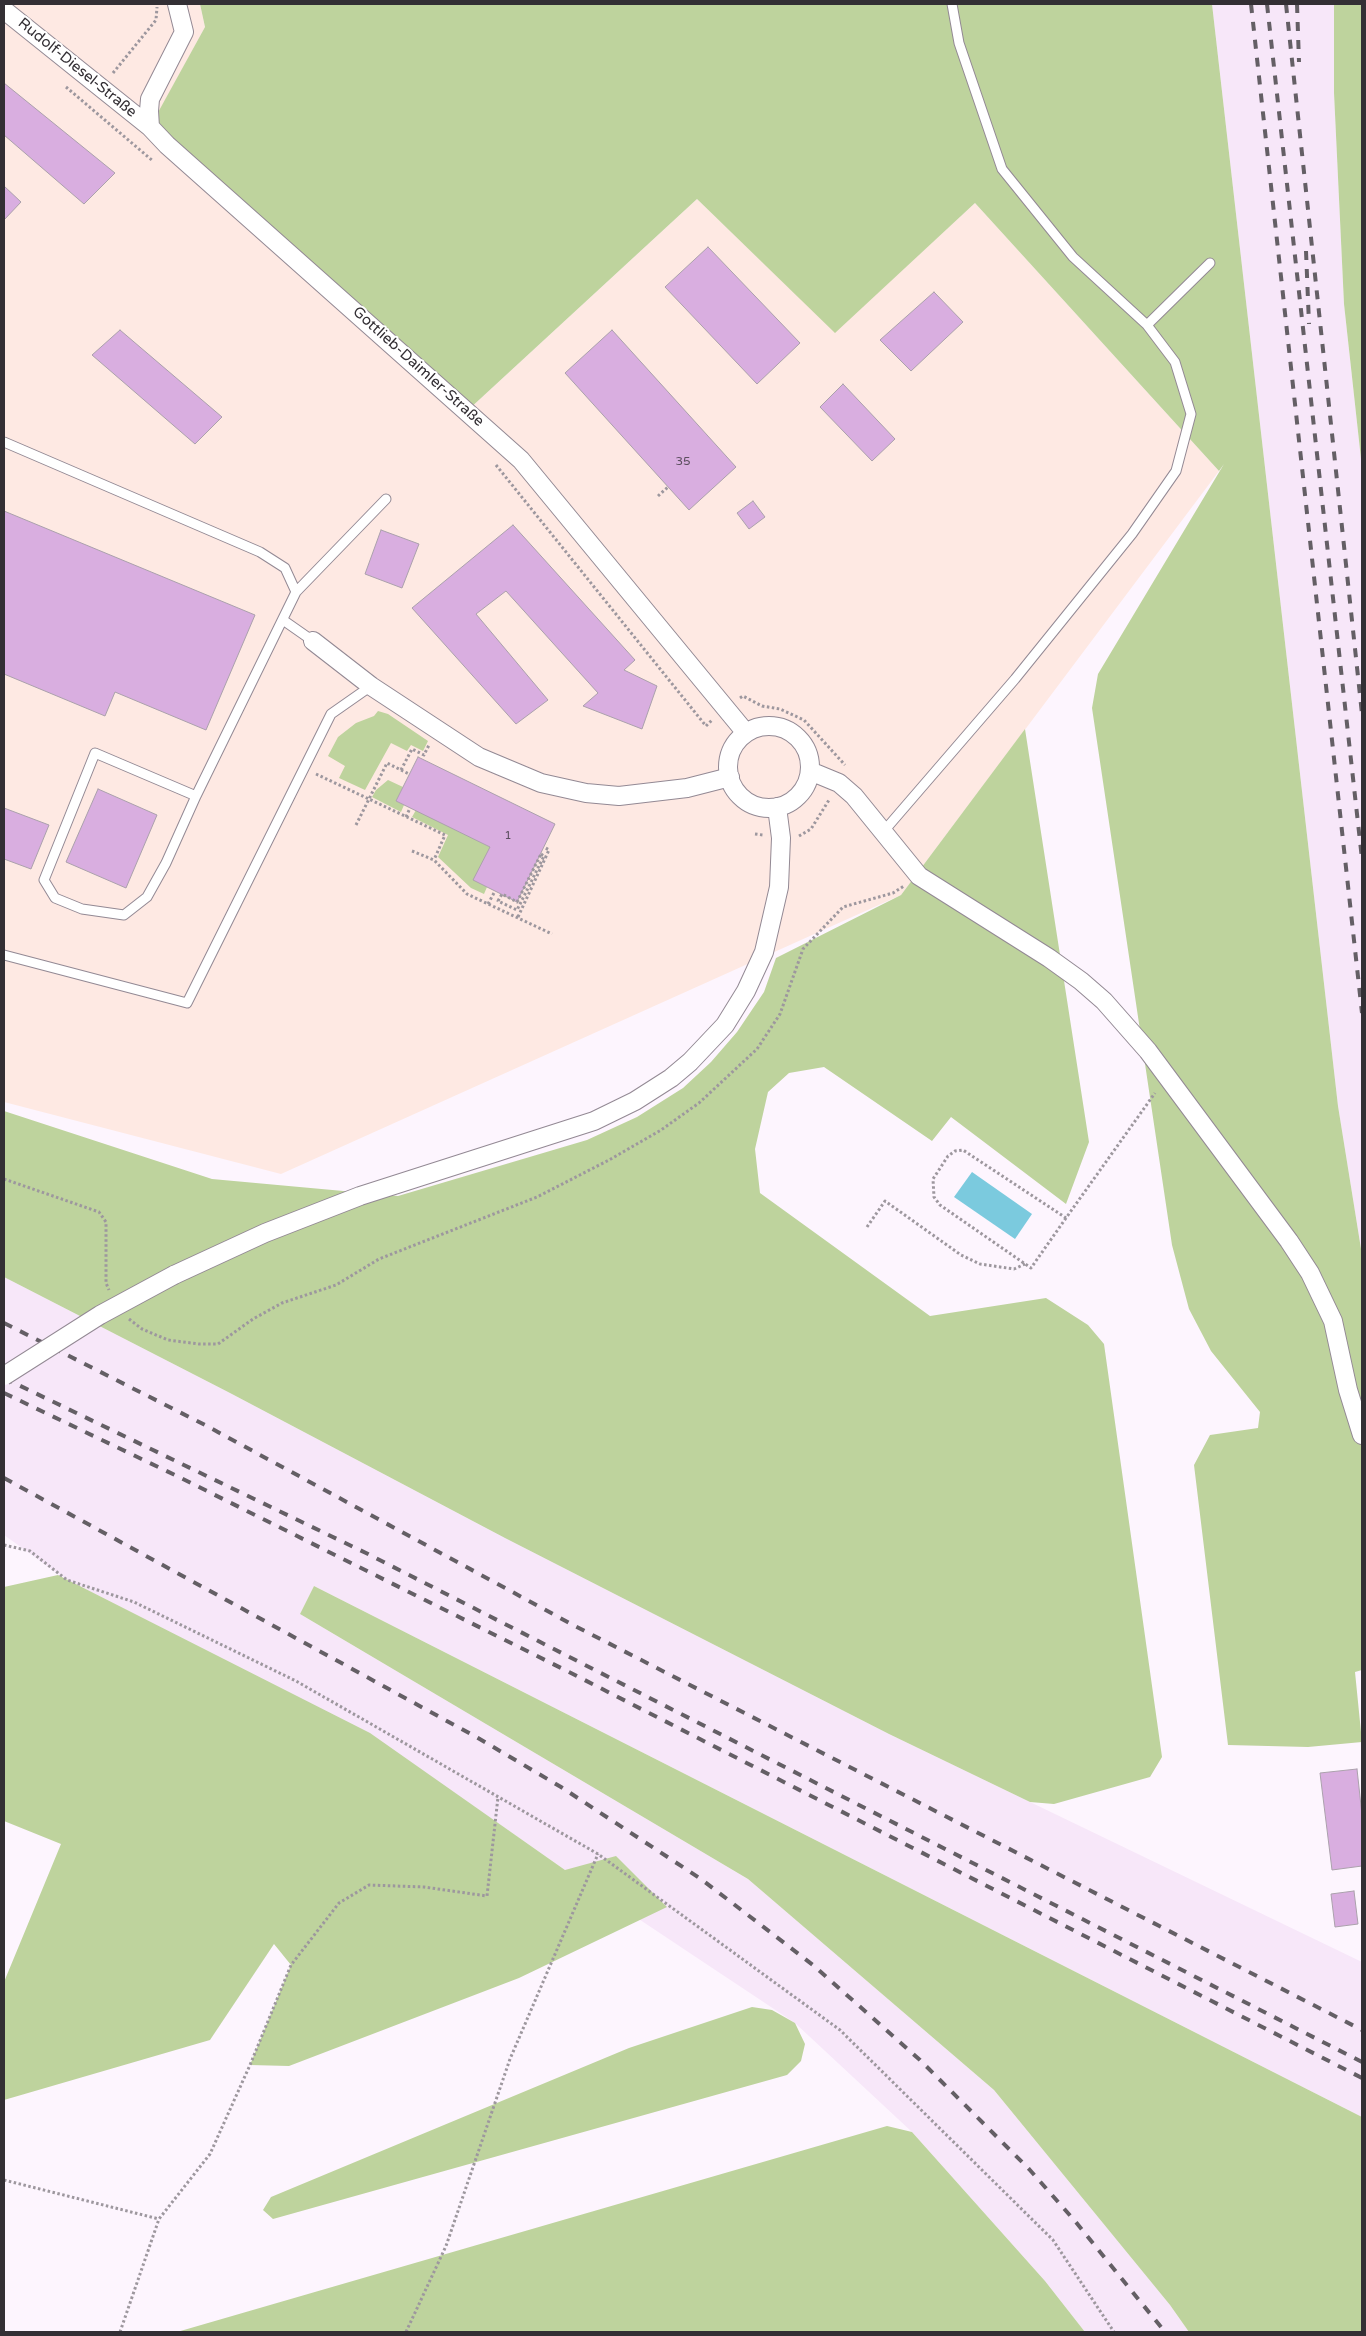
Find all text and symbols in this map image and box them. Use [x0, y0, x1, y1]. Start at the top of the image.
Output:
street label: Rudolf-Diesel-Straße [14, 15, 140, 121]
street label: Gottlieb-Daimler-Straße [349, 303, 487, 431]
house number: 35 [675, 455, 691, 469]
house number: 1 [504, 829, 512, 843]

